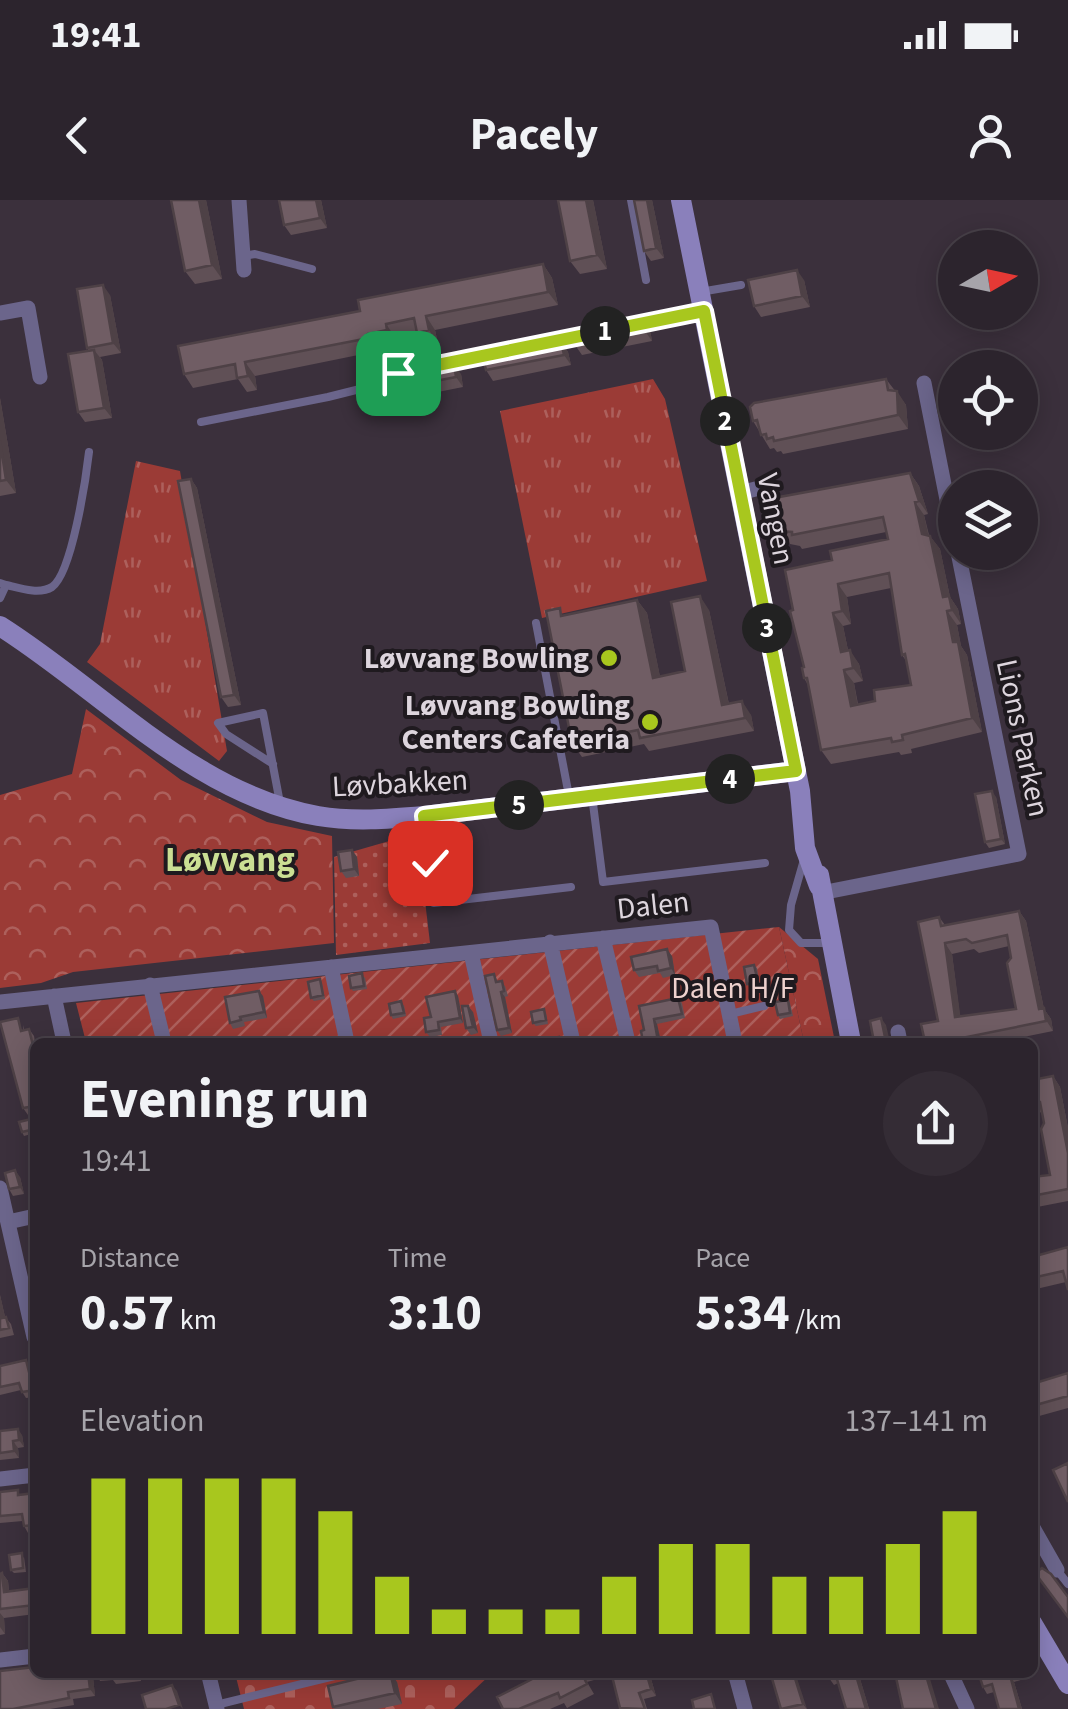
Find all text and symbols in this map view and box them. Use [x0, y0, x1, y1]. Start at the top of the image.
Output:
text: 19:41 [50, 8, 142, 62]
text: Pacely [470, 103, 598, 167]
icon: back [50, 108, 105, 163]
icon: person [963, 108, 1018, 163]
north arrow [938, 230, 1038, 330]
map controls [938, 230, 1038, 570]
pin: 1 [580, 306, 630, 356]
text: 1 [598, 311, 612, 351]
pin [356, 331, 441, 416]
icon: arrive [371, 346, 426, 401]
button: locate [938, 350, 1038, 450]
pin: 2 [700, 396, 750, 446]
text: 2 [718, 401, 732, 441]
street label: Vangen [746, 470, 805, 569]
button: layers [938, 470, 1038, 570]
pin: 3 [742, 603, 792, 653]
text: 3 [760, 608, 774, 648]
place label: Løvvang Bowling [364, 637, 589, 680]
marker: Løvvang Bowling [598, 647, 620, 669]
street label: Lions Parken [985, 655, 1060, 821]
place label: Løvvang Bowling Centers Cafeteria [401, 684, 630, 761]
marker: Løvvang Bowling Centers Cafeteria [639, 711, 661, 733]
pin: 4 [705, 754, 755, 804]
street label: Løvbakken [331, 758, 469, 809]
text: 4 [723, 759, 737, 799]
pin: 5 [494, 780, 544, 830]
text: 5 [512, 785, 526, 825]
pin [388, 821, 473, 906]
district label: Løvvang [165, 835, 295, 885]
icon: check [403, 836, 458, 891]
street label: Dalen [615, 880, 691, 931]
park label: Dalen H/F [671, 967, 795, 1010]
text: Evening run [80, 1061, 369, 1139]
button: share [883, 1071, 988, 1176]
text: 19:41 [80, 1138, 152, 1184]
text: Distance [80, 1238, 180, 1278]
text: Time [388, 1238, 447, 1278]
text: Pace [695, 1238, 750, 1278]
text: 0.57 [80, 1278, 174, 1349]
text: 3:10 [388, 1278, 482, 1349]
text: 5:34 [695, 1278, 790, 1349]
text: km [174, 1300, 217, 1340]
text: /km [790, 1300, 842, 1340]
text: Elevation [80, 1398, 205, 1444]
text: 137–141 m [844, 1398, 988, 1444]

